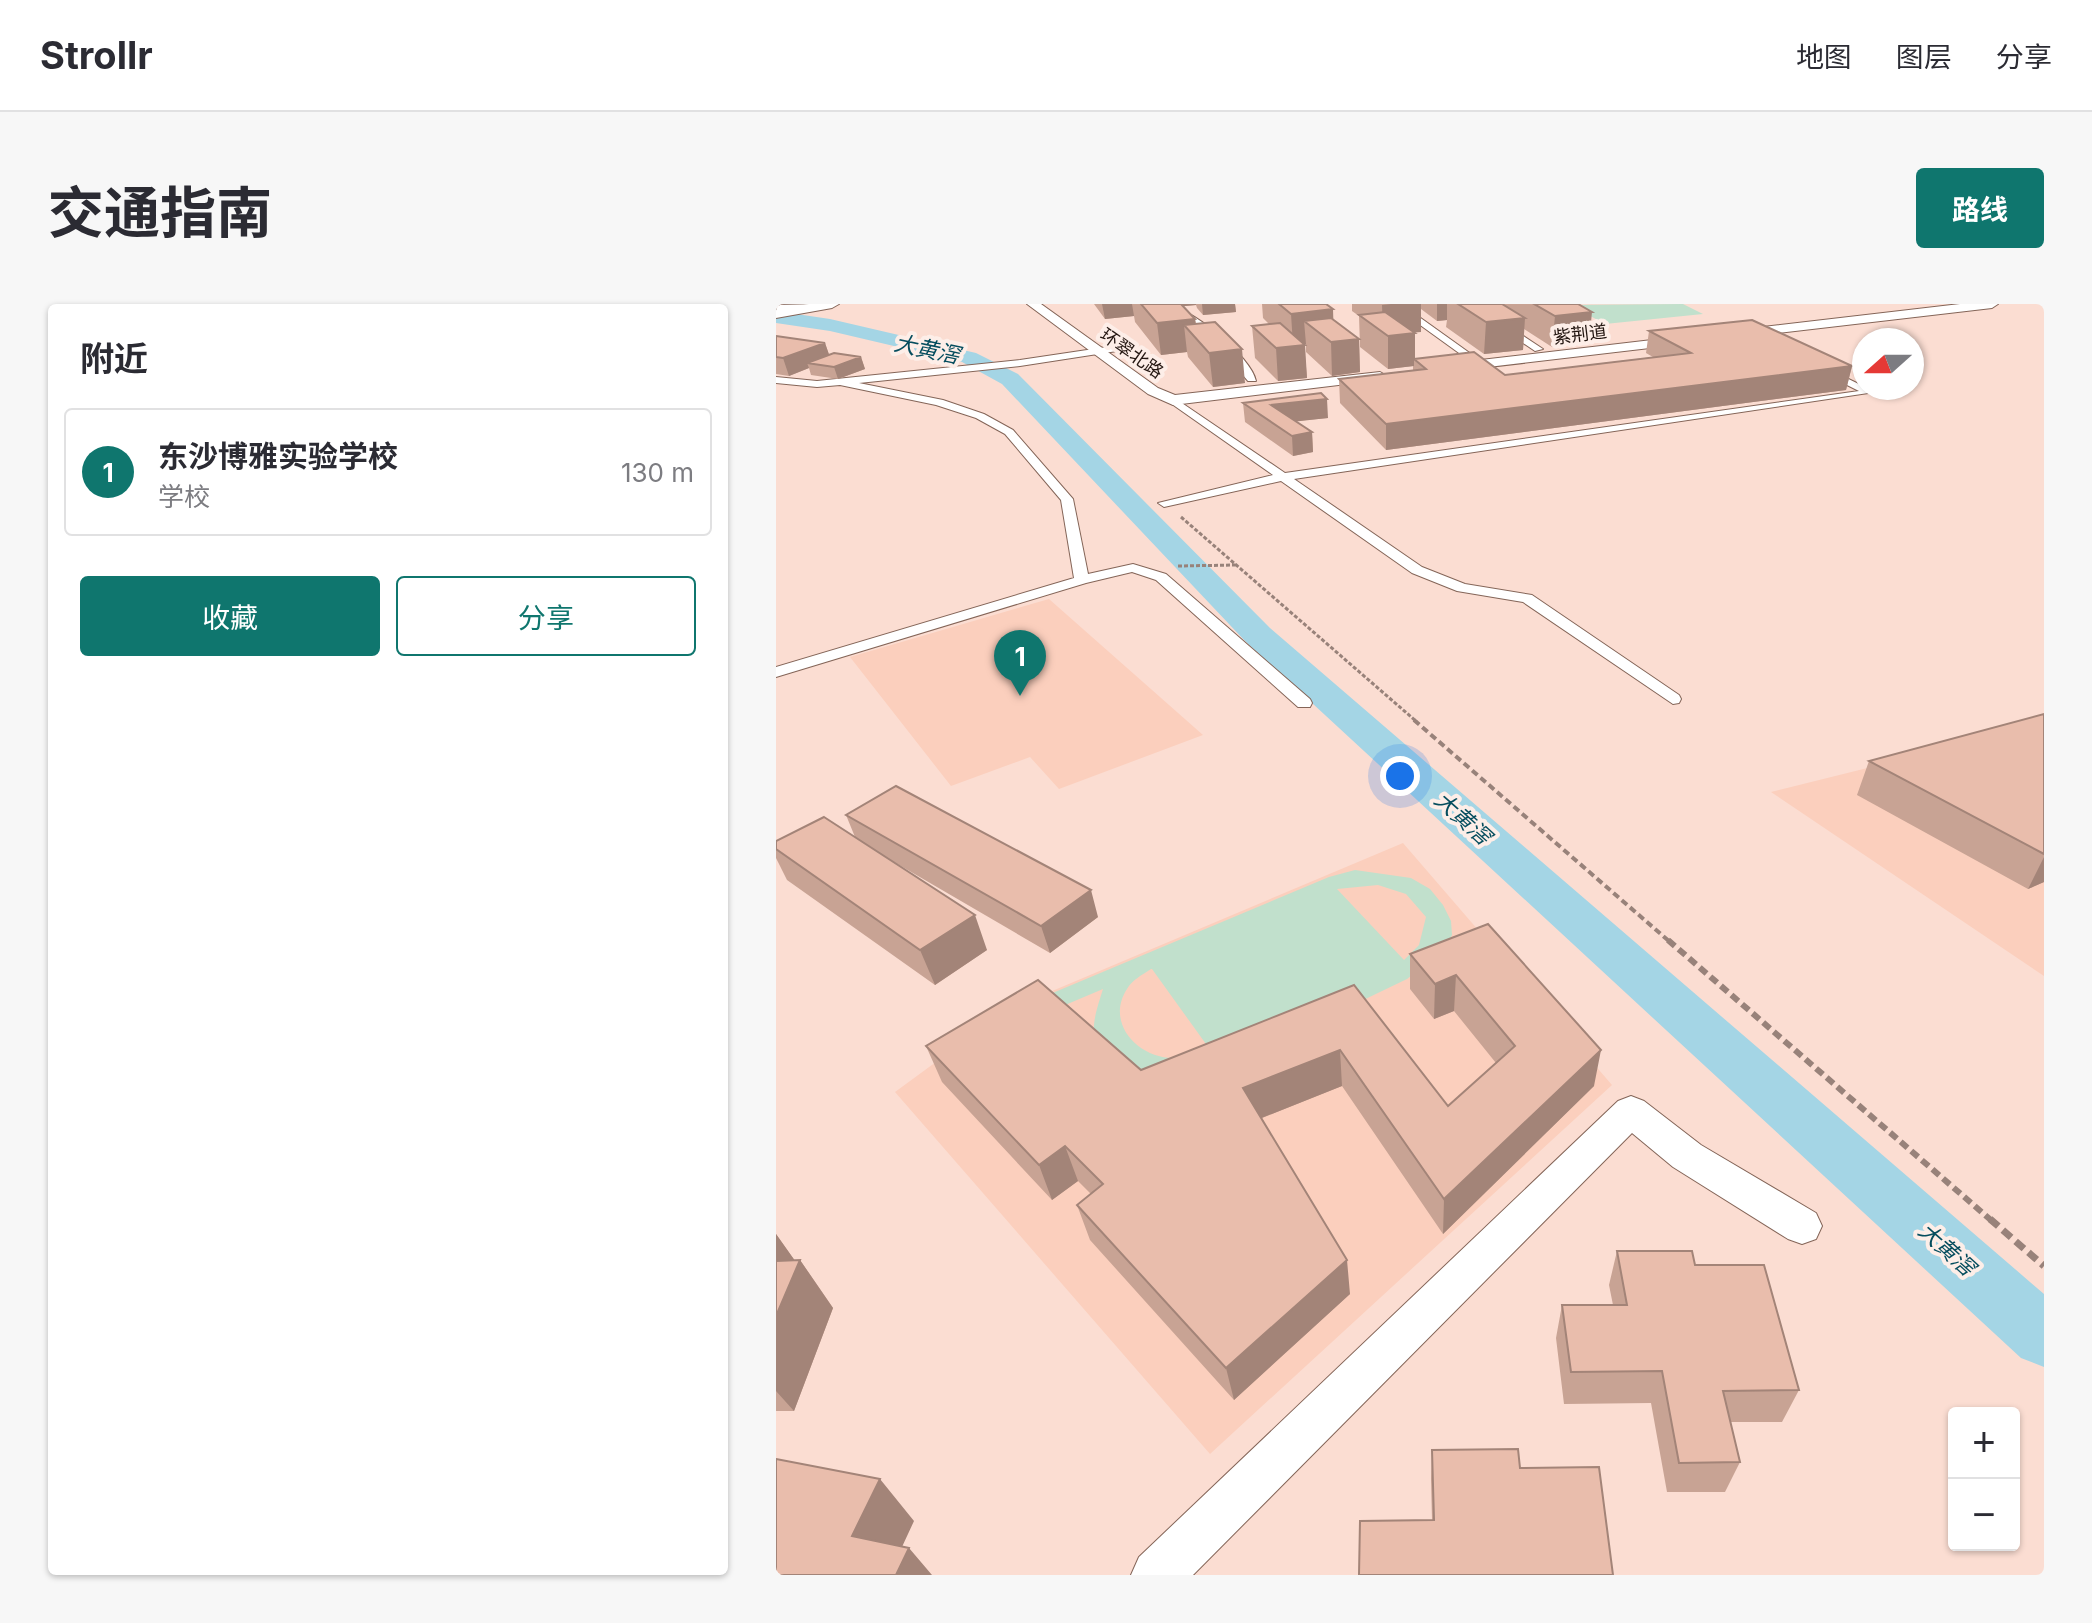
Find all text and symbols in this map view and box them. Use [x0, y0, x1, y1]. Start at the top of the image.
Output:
text: Strollr [40, 32, 153, 78]
text: 地图 [1796, 40, 1852, 74]
text: 图层 [1896, 40, 1952, 74]
text: 分享 [1996, 40, 2052, 74]
button: 路线 [1916, 168, 2044, 248]
text: 交通指南 [48, 179, 272, 247]
street label: 紫荆道 [1552, 320, 1608, 348]
street label: 环翠北路 [1096, 324, 1168, 382]
north arrow [1852, 328, 1924, 400]
water label: 大黄滘 [892, 329, 965, 369]
text: 附近 [80, 338, 148, 379]
text: 东沙博雅实验学校 [158, 438, 398, 474]
text: 1 [102, 457, 114, 488]
text: 130 m [621, 457, 694, 488]
text: 学校 [158, 481, 210, 512]
button: 收藏 [80, 576, 380, 656]
button: 分享 [396, 576, 696, 656]
pin: 1 [994, 630, 1046, 696]
your location [1380, 756, 1420, 796]
water label: 大黄滘 [1430, 786, 1498, 852]
water label: 大黄滘 [1914, 1217, 1982, 1283]
map controls [1948, 1407, 2020, 1551]
button: + [1948, 1407, 2020, 1479]
button: − [1948, 1479, 2020, 1551]

